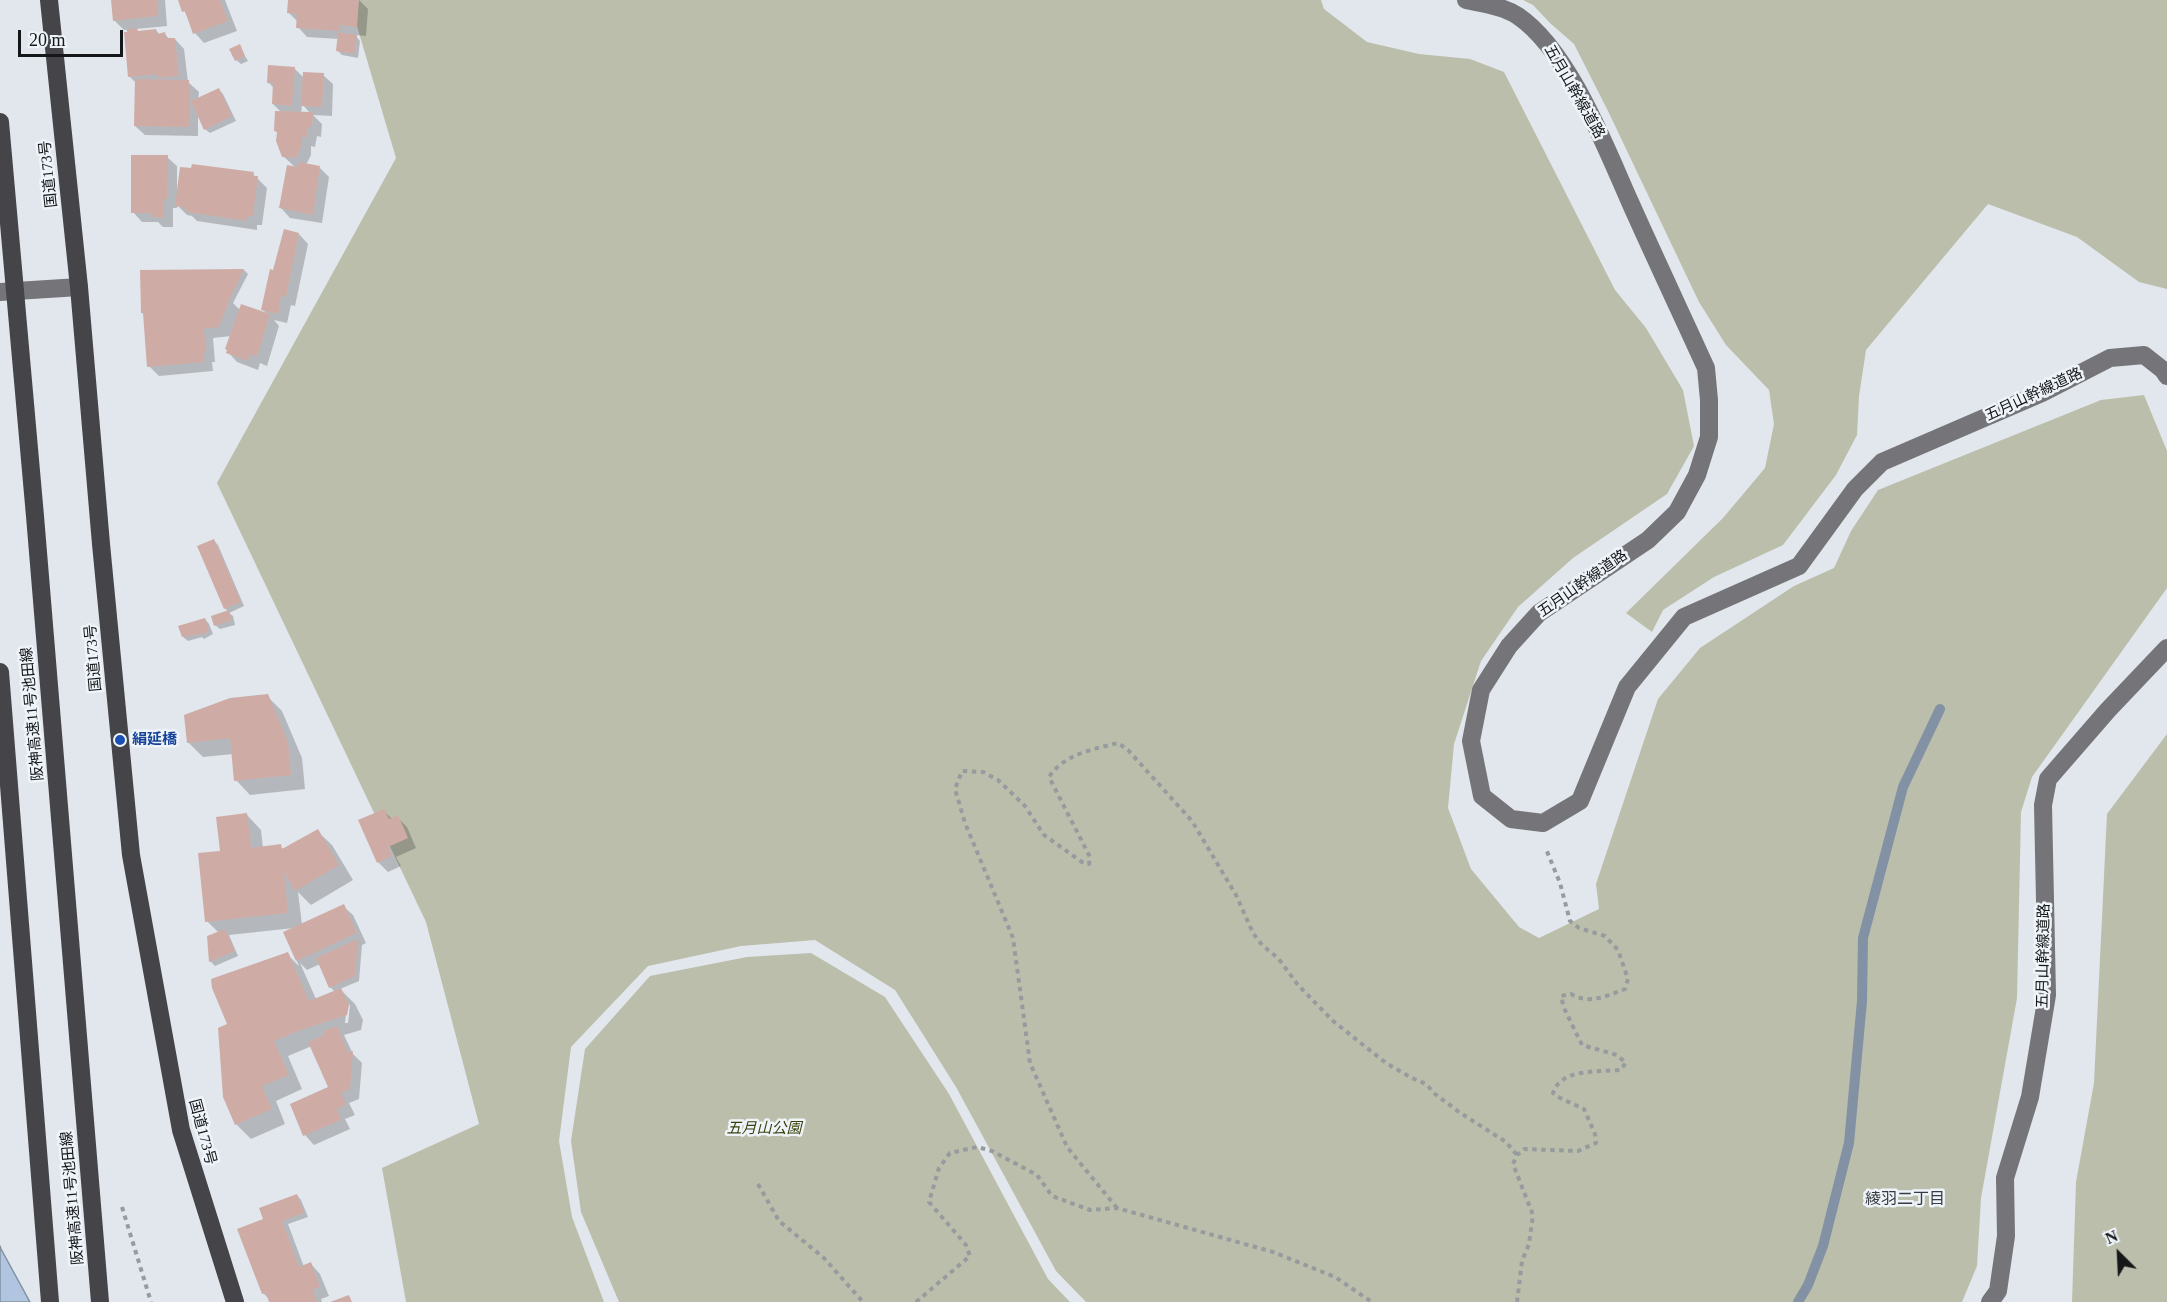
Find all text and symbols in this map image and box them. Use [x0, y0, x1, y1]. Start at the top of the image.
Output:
scale bar [21, 18, 126, 56]
text: 20 m [29, 30, 66, 50]
street label: 五月山幹線道路 [1540, 42, 1608, 142]
street label: 国道173号 [37, 139, 61, 209]
street label: 五月山幹線道路 [1983, 365, 2085, 425]
street label: 五月山幹線道路 [1535, 547, 1631, 621]
street label: 国道173号 [82, 624, 106, 692]
street label: 阪神高速11号池田線 [18, 646, 48, 782]
place label: 絹延橋 [132, 731, 177, 749]
marker: 絹延橋 [113, 733, 127, 747]
street label: 五月山幹線道路 [2034, 903, 2054, 1009]
street label: 国道173号 [185, 1097, 219, 1167]
park label: 五月山公園 [727, 1120, 801, 1138]
street label: 阪神高速11号池田線 [58, 1130, 88, 1266]
district label: 綾羽二丁目 [1865, 1190, 1945, 1210]
north arrow [2089, 1224, 2149, 1284]
text: N [2103, 1227, 2120, 1247]

